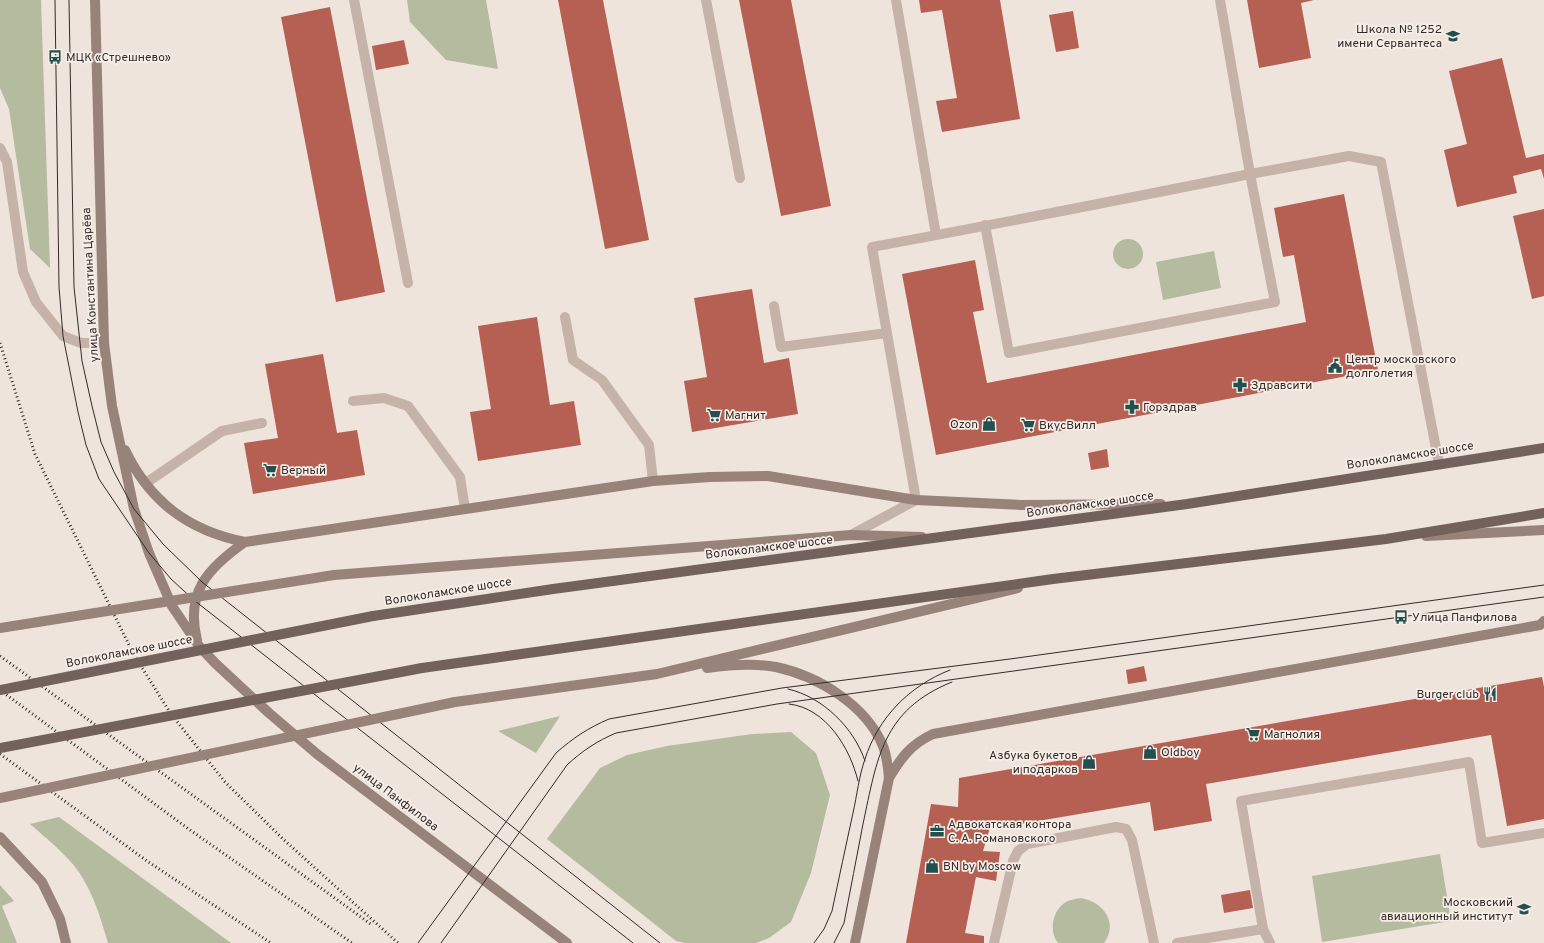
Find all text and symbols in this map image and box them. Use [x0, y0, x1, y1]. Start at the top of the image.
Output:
place label: Школа № 1252 имени Сервантеса [1337, 22, 1442, 52]
school or university icon: Школа № 1252 имени Сервантеса [1445, 28, 1461, 44]
bus stop icon: МЦК «Стрешнево» [47, 49, 63, 65]
place label: МЦК «Стрешнево» [66, 50, 171, 66]
street label: улица Константина Царёва [79, 207, 103, 363]
place label: Центр московского долголетия [1346, 352, 1456, 382]
public building icon: Центр московского долголетия [1327, 358, 1343, 374]
pharmacy icon: Здравсити [1232, 377, 1248, 393]
place label: Здравсити [1251, 378, 1312, 394]
pharmacy icon: Горздрав [1124, 399, 1140, 415]
place label: Горздрав [1143, 400, 1197, 416]
supermarket icon: Магнит [706, 407, 722, 423]
place label: Магнит [725, 408, 766, 424]
shop icon: Ozon [981, 416, 997, 432]
place label: Ozon [950, 417, 978, 433]
supermarket icon: ВкусВилл [1020, 417, 1036, 433]
place label: ВкусВилл [1039, 418, 1096, 434]
street label: Волоколамское шоссе [1346, 438, 1475, 474]
supermarket icon: Верный [262, 462, 278, 478]
place label: Верный [281, 463, 326, 479]
street label: Волоколамское шоссе [1025, 488, 1155, 522]
street label: Волоколамское шоссе [704, 532, 834, 564]
street label: Волоколамское шоссе [384, 574, 513, 610]
bus stop icon: Улица Панфилова [1393, 609, 1409, 625]
place label: Улица Панфилова [1412, 610, 1517, 626]
street label: Волоколамское шоссе [65, 632, 194, 672]
restaurant icon: Burger club [1482, 686, 1498, 702]
place label: Burger club [1417, 687, 1479, 703]
supermarket icon: Магнолия [1245, 726, 1261, 742]
place label: Магнолия [1264, 727, 1320, 743]
shop icon: Oldboy [1142, 744, 1158, 760]
place label: Oldboy [1161, 745, 1200, 761]
place label: Азбука букетов и подарков [989, 748, 1078, 778]
shop icon: Азбука букетов и подарков [1081, 754, 1097, 770]
street label: улица Панфилова [349, 760, 441, 835]
place label: Адвокатская контора С. А. Романовского [948, 817, 1071, 847]
office icon: Адвокатская контора С. А. Романовского [929, 823, 945, 839]
shop icon: BN by Moscow [924, 858, 940, 874]
place label: BN by Moscow [943, 859, 1021, 875]
place label: Московский авиационный институт [1381, 895, 1514, 925]
school or university icon: Московский авиационный институт [1516, 901, 1532, 917]

